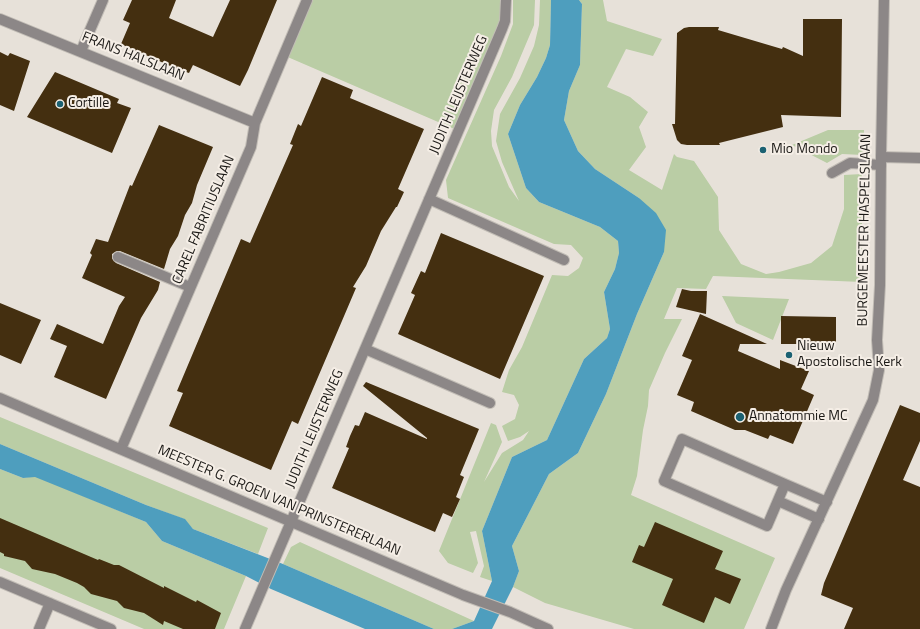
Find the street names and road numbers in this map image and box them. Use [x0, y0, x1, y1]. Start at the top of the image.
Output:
street label: FRANS HALSLAAN [79, 29, 187, 85]
street label: JUDITH LEIJSTERWEG [426, 33, 492, 157]
street label: BURGEMEESTER HASPELSLAAN [855, 134, 875, 326]
street label: CAREL FABRITIUSLAAN [169, 153, 239, 287]
street label: JUDITH LEIJSTERWEG [282, 367, 348, 491]
street label: MEESTER G. GROEN VAN PRINSTERERLAAN [155, 442, 403, 560]

